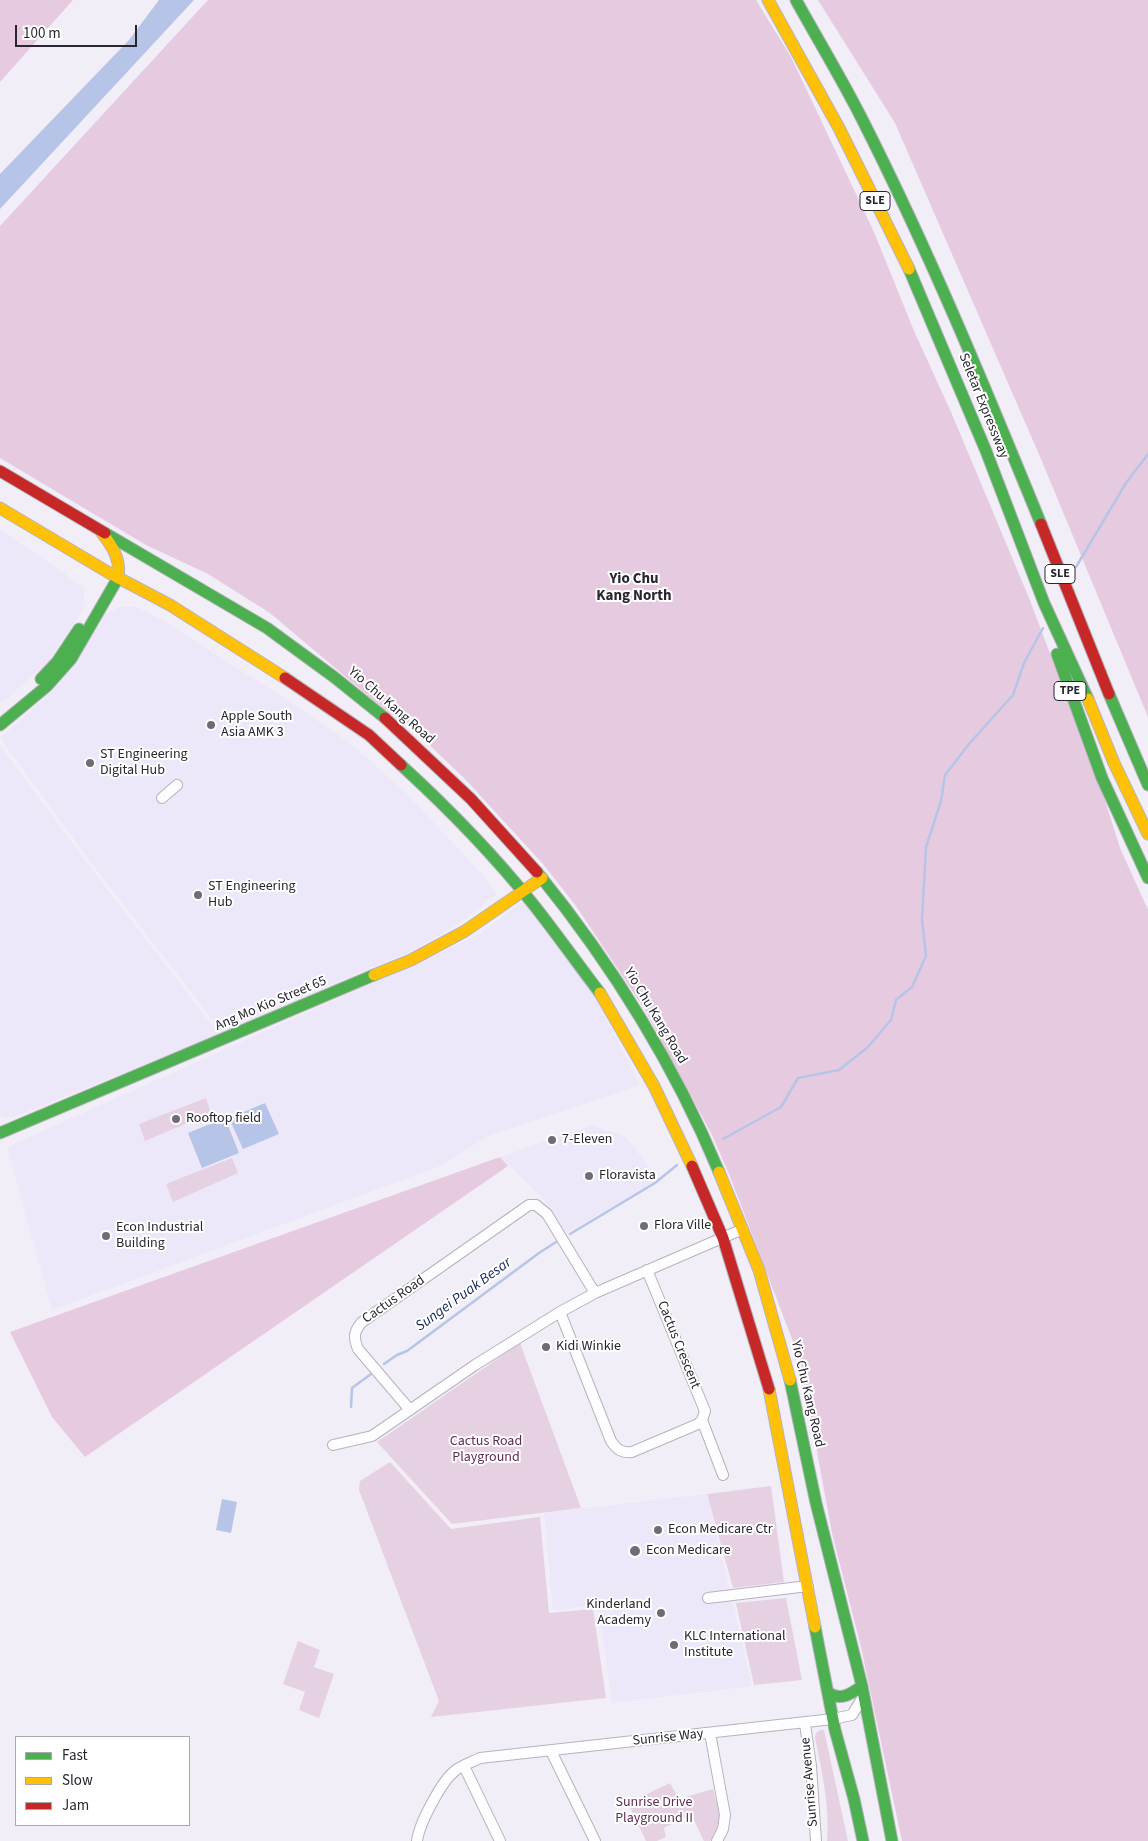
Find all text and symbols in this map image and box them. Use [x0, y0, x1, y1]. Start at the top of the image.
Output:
scale bar [18, 15, 140, 47]
text: 100 m [23, 23, 61, 44]
road number: SLE [860, 192, 890, 210]
street label: Seletar Expressway [954, 351, 1012, 461]
road number: SLE [1045, 564, 1075, 584]
district label: Yio Chu Kang North [596, 571, 672, 606]
street label: Yio Chu Kang Road [344, 664, 438, 748]
road number: TPE [1054, 681, 1086, 700]
place label: Apple South Asia AMK 3 [221, 709, 292, 742]
marker: Apple South Asia AMK 3 [205, 719, 217, 731]
place label: ST Engineering Digital Hub [100, 747, 188, 780]
marker: ST Engineering Digital Hub [84, 757, 96, 769]
place label: ST Engineering Hub [208, 879, 296, 912]
marker: ST Engineering Hub [192, 889, 204, 901]
street label: Yio Chu Kang Road [620, 965, 690, 1067]
street label: Ang Mo Kio Street 65 [213, 973, 329, 1035]
place label: Rooftop field [186, 1111, 261, 1127]
marker: Rooftop field [170, 1113, 182, 1125]
place label: 7-Eleven [562, 1132, 612, 1148]
marker: 7-Eleven [546, 1134, 558, 1146]
place label: Floravista [599, 1168, 656, 1184]
marker: Floravista [583, 1170, 595, 1182]
place label: Flora Ville [654, 1218, 711, 1234]
place label: Econ Industrial Building [116, 1220, 203, 1252]
marker: Flora Ville [638, 1220, 650, 1232]
marker: Econ Industrial Building [100, 1230, 112, 1242]
water label: Sungei Puak Besar [413, 1254, 515, 1336]
street label: Cactus Road [360, 1272, 428, 1328]
street label: Cactus Crescent [653, 1299, 703, 1391]
place label: Kidi Winkie [556, 1339, 621, 1355]
street label: Yio Chu Kang Road [787, 1339, 827, 1449]
marker: Kidi Winkie [540, 1341, 552, 1353]
park label: Cactus Road Playground [450, 1434, 522, 1466]
place label: Econ Medicare Ctr [668, 1522, 773, 1538]
marker: Econ Medicare Ctr [652, 1524, 664, 1536]
place label: Econ Medicare [646, 1543, 731, 1559]
marker: Econ Medicare [628, 1544, 642, 1558]
place label: Kinderland Academy [586, 1597, 651, 1630]
marker: Kinderland Academy [655, 1607, 667, 1619]
place label: KLC International Institute [684, 1629, 786, 1661]
marker: KLC International Institute [668, 1639, 680, 1651]
street label: Sunrise Way [632, 1726, 704, 1750]
legend [15, 1736, 190, 1826]
street label: Sunrise Avenue [798, 1737, 822, 1827]
text: Fast [62, 1745, 88, 1766]
text: Slow [62, 1770, 93, 1791]
text: Jam [62, 1795, 89, 1816]
park label: Sunrise Drive Playground II [615, 1795, 693, 1828]

